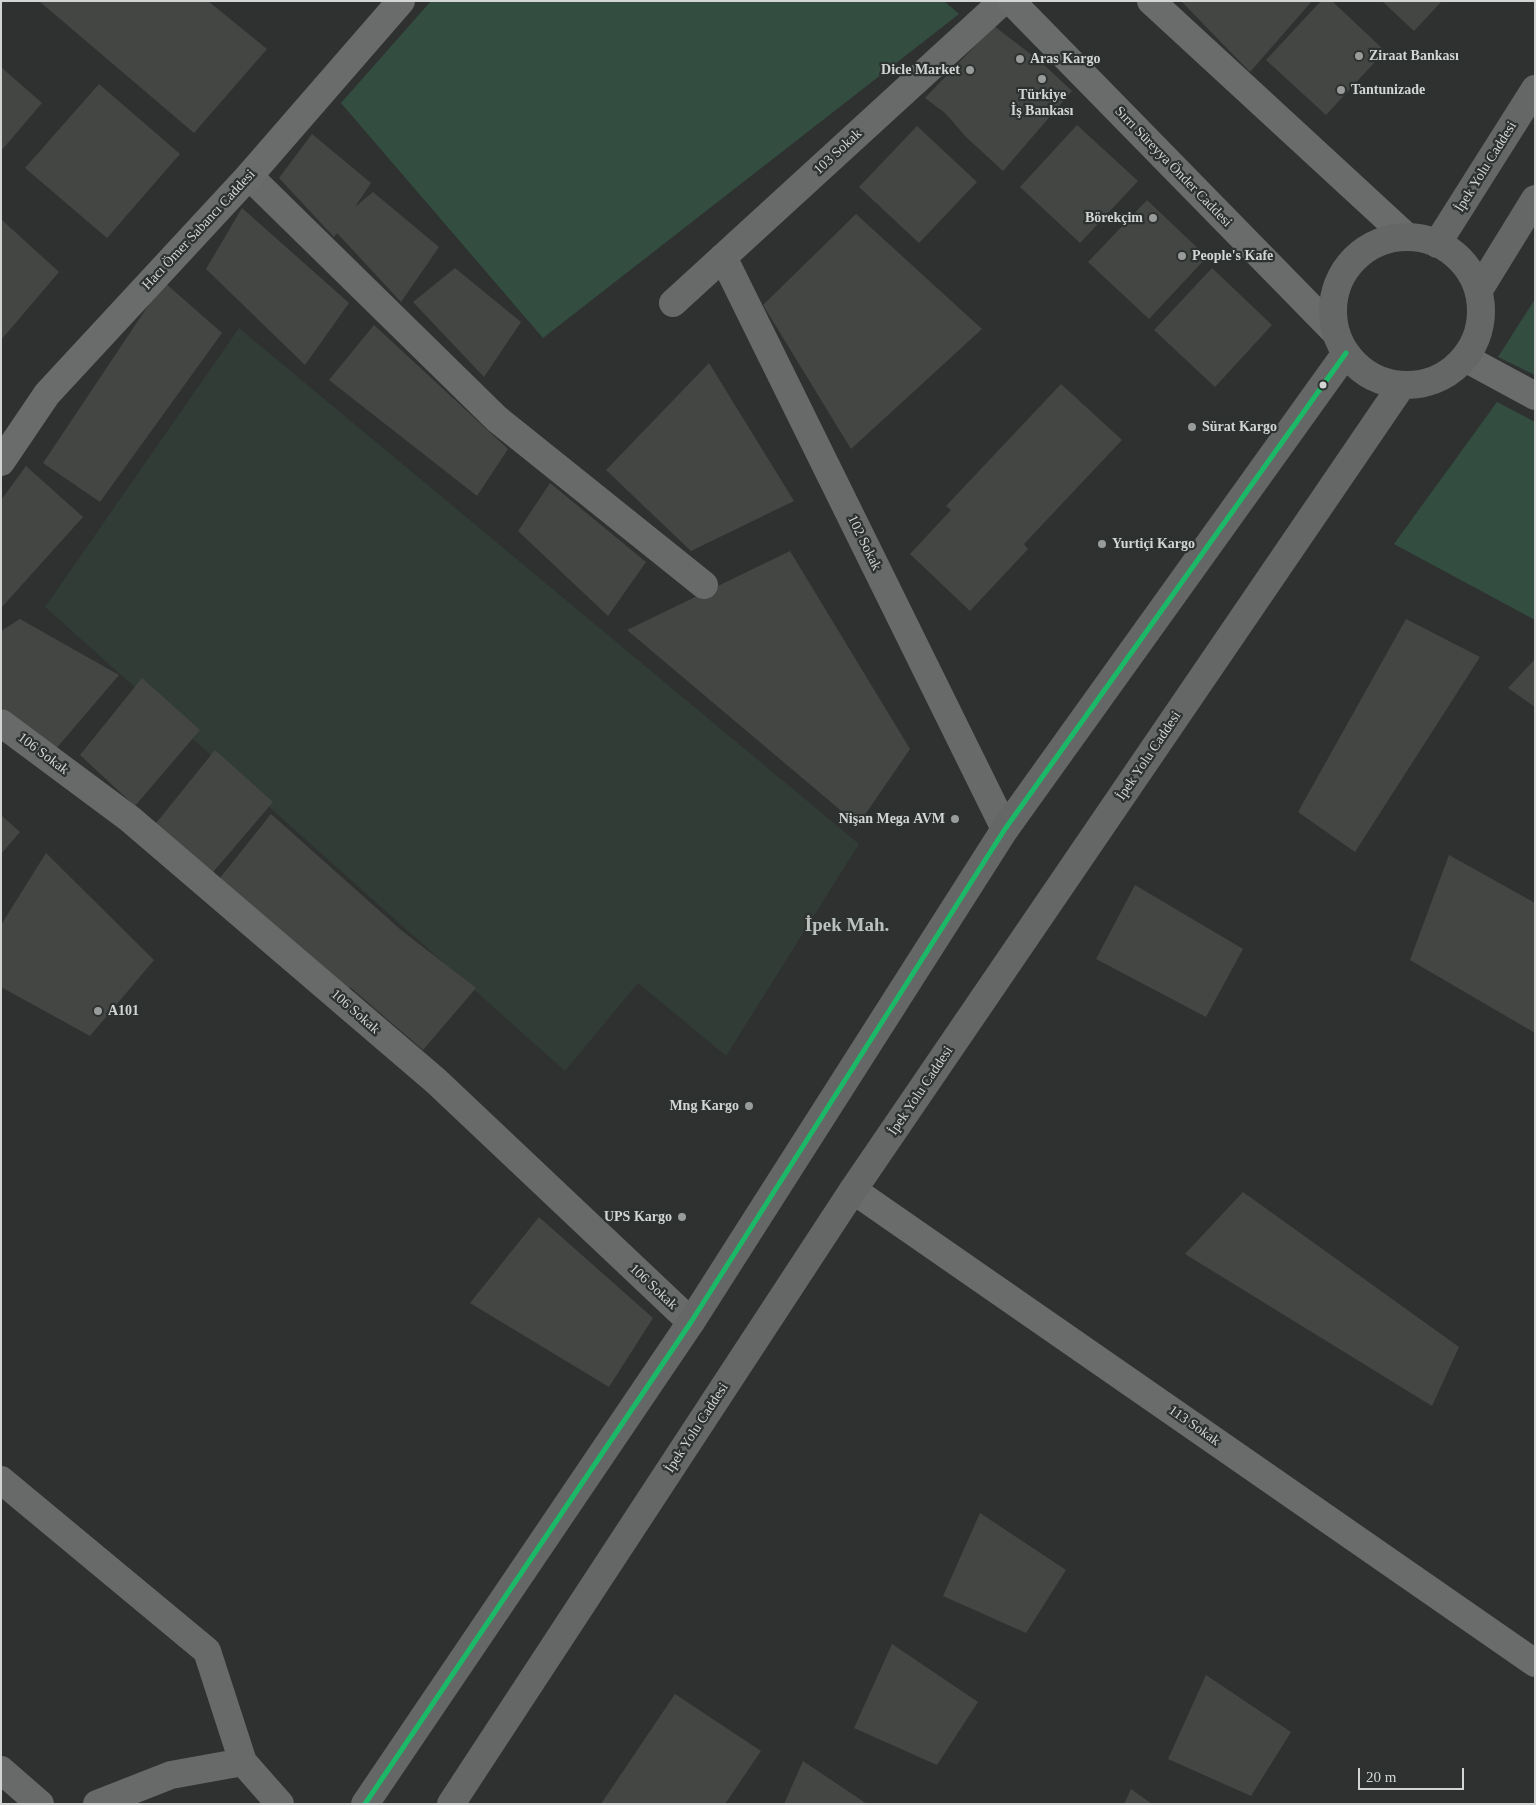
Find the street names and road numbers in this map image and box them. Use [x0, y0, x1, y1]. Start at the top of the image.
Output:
street label: Sırrı Süreyya Önder Caddesi [1111, 103, 1235, 231]
street label: İpek Yolu Caddesi [1451, 119, 1521, 215]
street label: 103 Sokak [811, 126, 865, 178]
street label: Hacı Ömer Sabancı Caddesi [139, 166, 259, 294]
street label: 102 Sokak [843, 513, 885, 573]
street label: İpek Yolu Caddesi [1113, 708, 1185, 804]
street label: 106 Sokak [14, 729, 72, 779]
street label: 106 Sokak [327, 986, 383, 1038]
street label: İpek Yolu Caddesi [885, 1043, 957, 1139]
street label: 106 Sokak [626, 1261, 680, 1313]
street label: İpek Yolu Caddesi [662, 1380, 732, 1476]
street label: 113 Sokak [1165, 1402, 1223, 1450]

